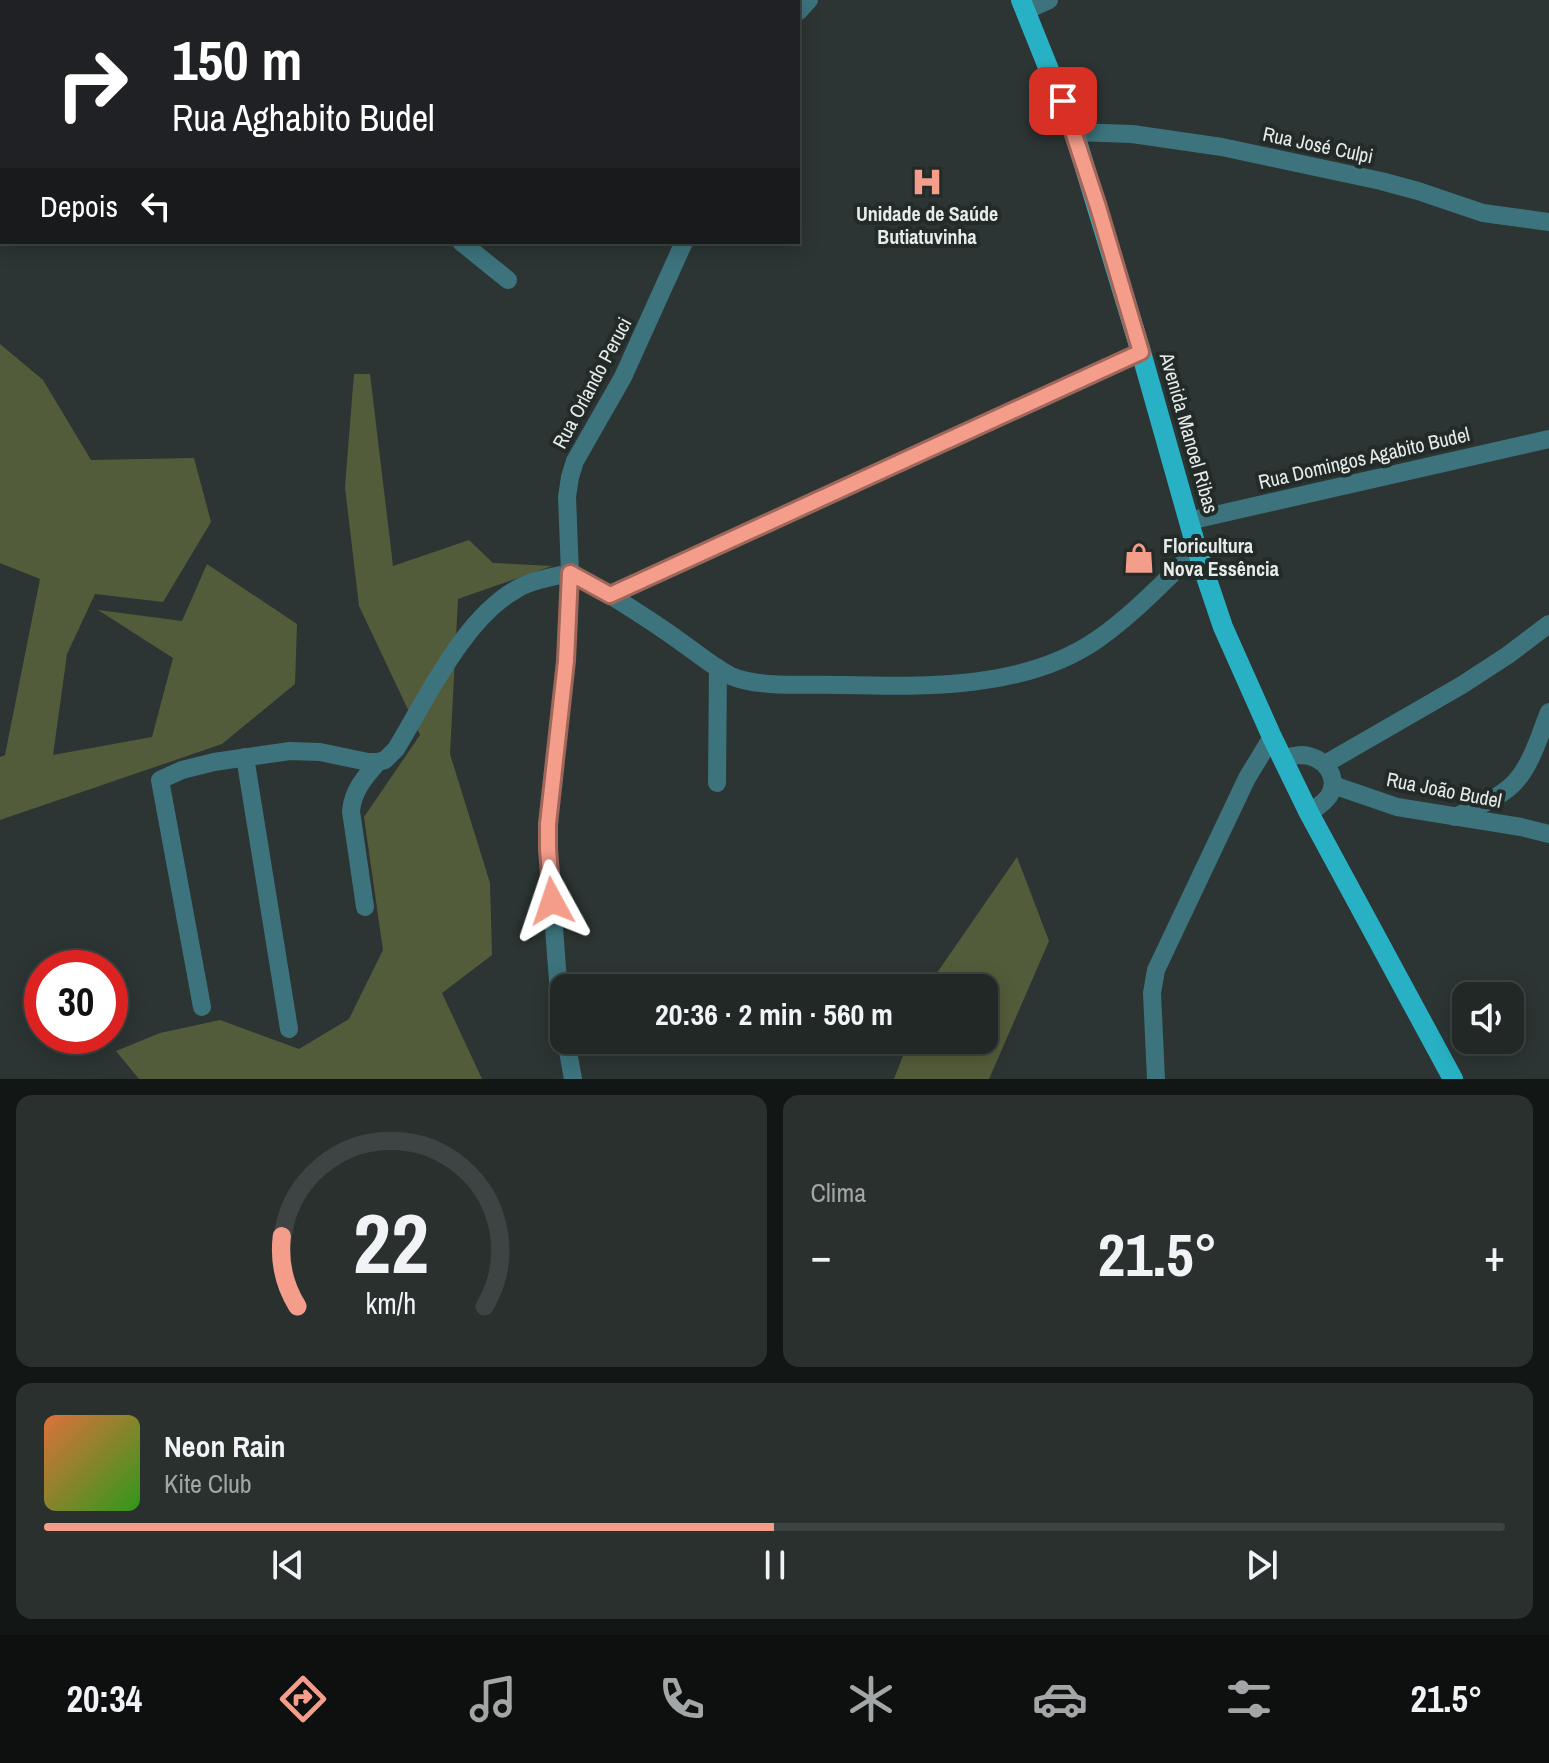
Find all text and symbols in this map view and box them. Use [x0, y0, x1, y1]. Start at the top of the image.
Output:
text: 150 m [172, 22, 302, 97]
icon: right [40, 32, 144, 136]
pin [1029, 67, 1097, 135]
icon: arrive [1041, 79, 1085, 123]
text: Rua Aghabito Budel [172, 94, 435, 142]
street label: Rua José Culpi [1260, 120, 1376, 169]
hospital icon: Unidade de Saúde Butiatuvinha [910, 165, 944, 199]
icon: left [134, 184, 178, 228]
text: Depois [40, 186, 118, 226]
place label: Unidade de Saúde Butiatuvinha [856, 200, 998, 250]
street label: Rua Orlando Peruci [546, 312, 638, 453]
street label: Avenida Manoel Ribas [1153, 349, 1225, 516]
street label: Rua Domingos Agabito Budel [1256, 420, 1472, 495]
place label: Floricultura Nova Essência [1163, 532, 1279, 582]
shop icon: Floricultura Nova Essência [1122, 541, 1156, 575]
street label: Rua João Budel [1384, 765, 1504, 814]
position arrow [510, 859, 594, 943]
speed limit sign: 30 [24, 950, 128, 1054]
map controls [1452, 982, 1524, 1054]
button: sound [1452, 982, 1524, 1054]
text: 20:36 · 2 min · 560 m [655, 994, 893, 1034]
text: Clima [811, 1175, 866, 1210]
text: 22 [353, 1187, 429, 1299]
text: 21.5° [1098, 1214, 1218, 1295]
text: − [811, 1225, 832, 1285]
text: + [1484, 1225, 1505, 1285]
text: km/h [366, 1284, 417, 1323]
text: Neon Rain [164, 1426, 286, 1466]
text: Kite Club [164, 1466, 252, 1501]
icon: previous [266, 1543, 310, 1587]
icon: pause [753, 1543, 797, 1587]
icon: next [1240, 1543, 1284, 1587]
icon: directions [275, 1671, 331, 1727]
icon: music [465, 1671, 521, 1727]
icon: phone [654, 1671, 710, 1727]
icon: climate [843, 1671, 899, 1727]
icon: car [1032, 1671, 1088, 1727]
icon: filters [1221, 1671, 1277, 1727]
text: 20:34 [67, 1675, 142, 1723]
text: 21.5° [1411, 1675, 1482, 1723]

